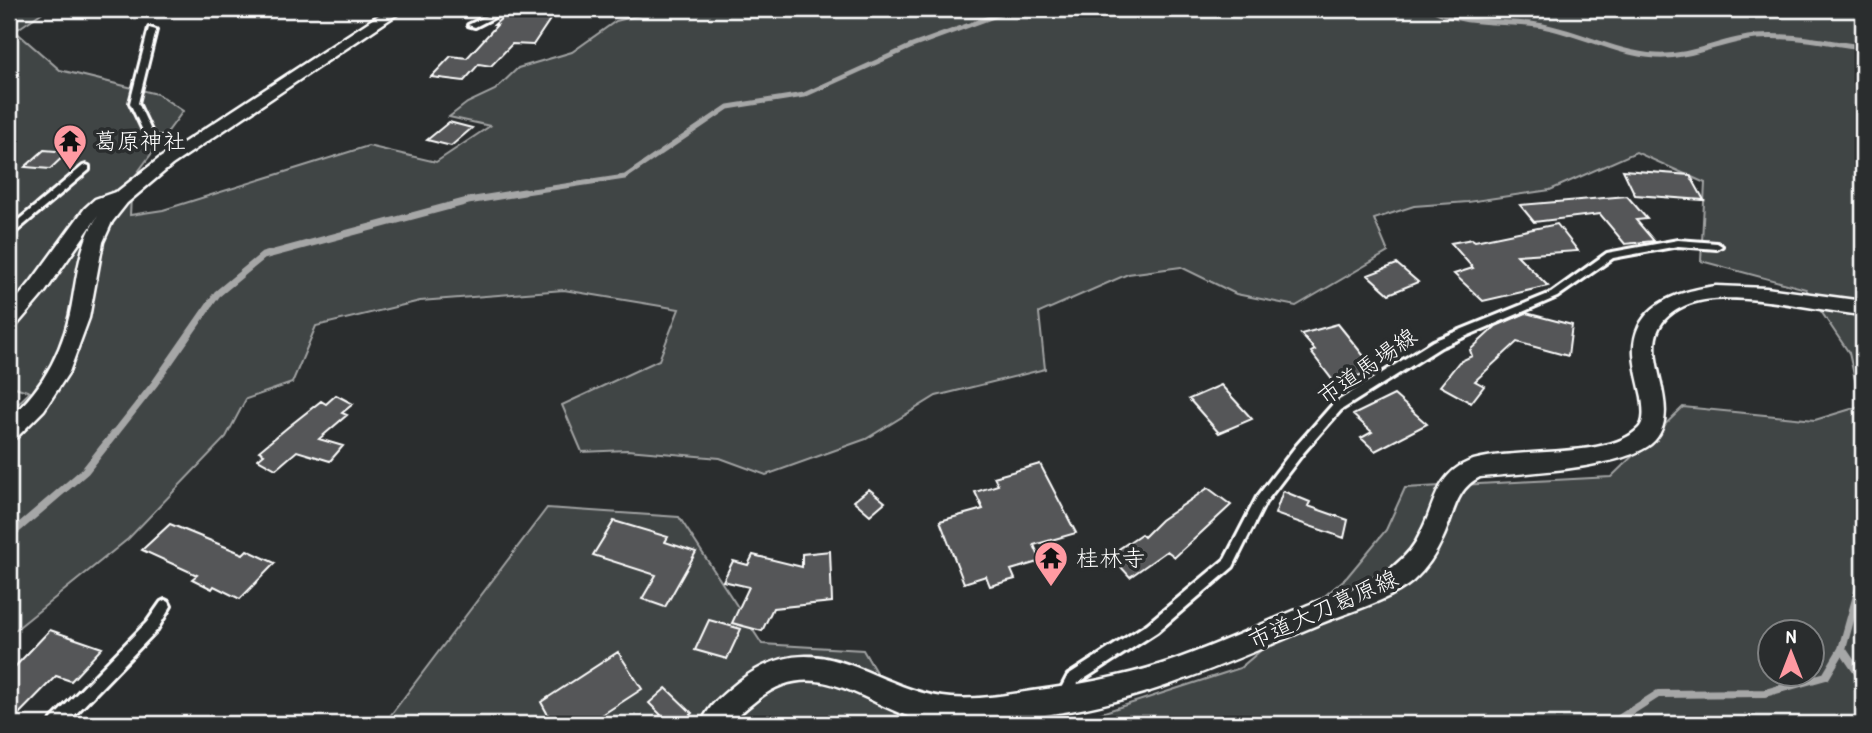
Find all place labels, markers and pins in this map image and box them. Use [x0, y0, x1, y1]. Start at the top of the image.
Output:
temple icon: 葛原神社 [51, 122, 89, 171]
place label: 葛原神社 [94, 125, 186, 156]
temple icon: 桂林寺 [1032, 539, 1070, 588]
place label: 桂林寺 [1076, 542, 1145, 573]

